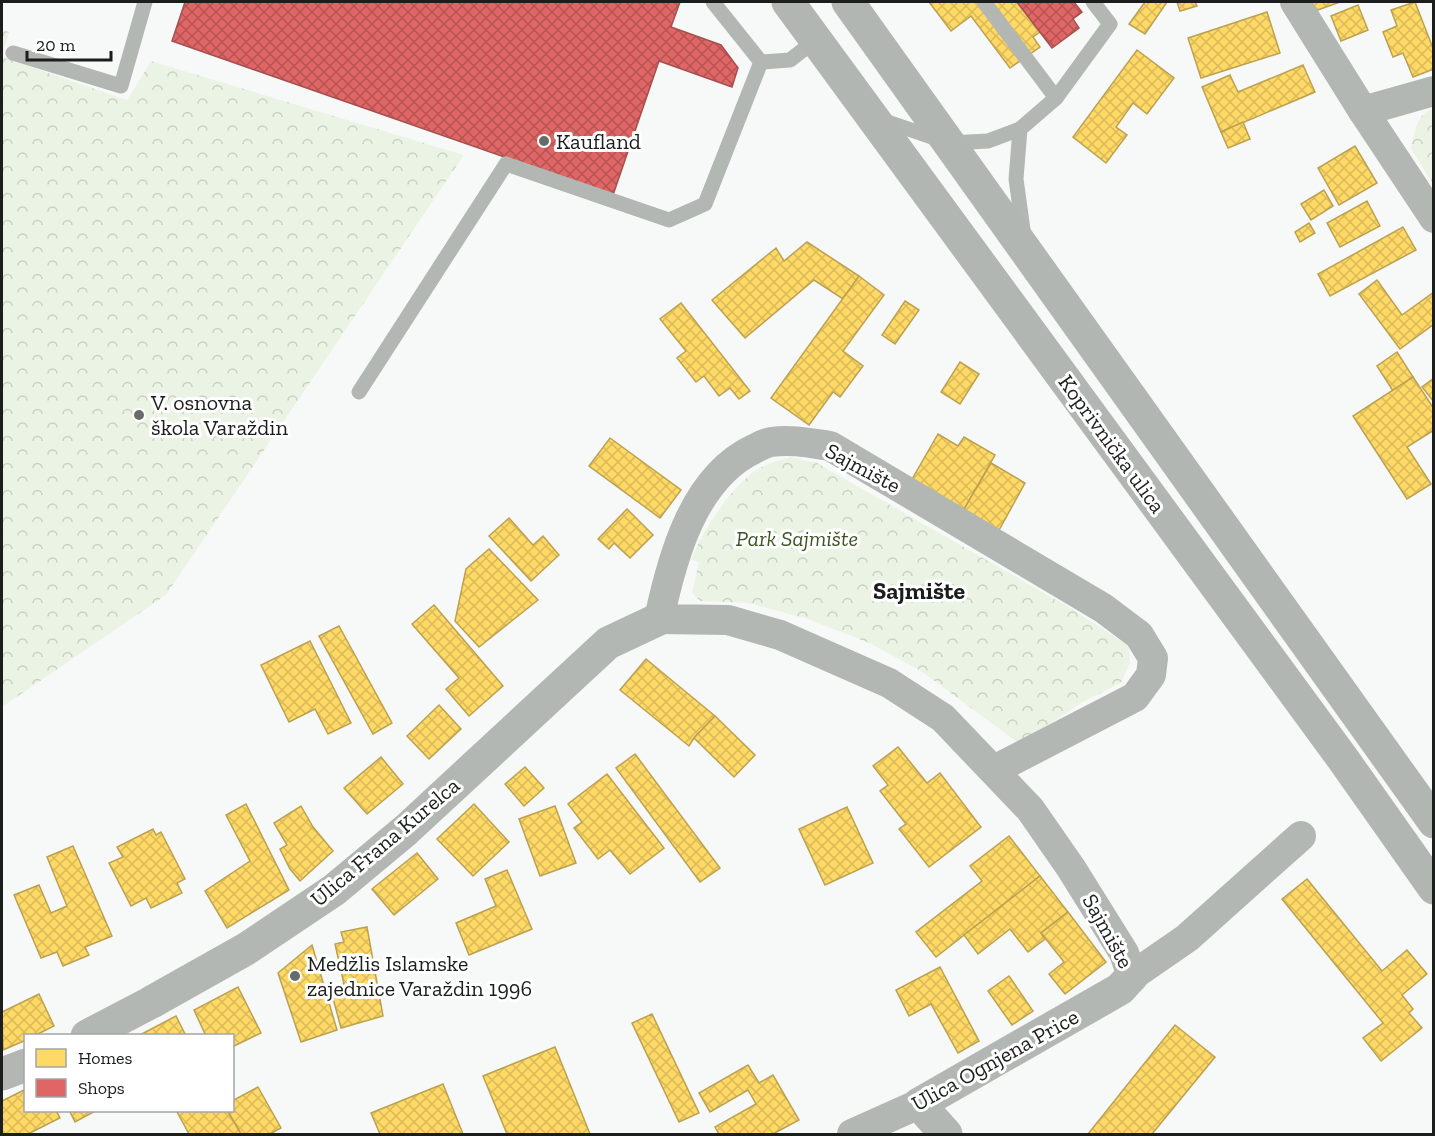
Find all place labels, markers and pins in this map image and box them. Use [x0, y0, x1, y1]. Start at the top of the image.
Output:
place label: Kaufland [556, 128, 641, 155]
marker: Kaufland [537, 134, 551, 148]
place label: V. osnovna škola Varaždin [150, 389, 289, 441]
marker: V. osnovna škola Varaždin [132, 408, 146, 422]
place label: Medžlis Islamske zajednice Varaždin 1996 [307, 950, 532, 1002]
marker: Medžlis Islamske zajednice Varaždin 1996 [288, 969, 302, 983]

